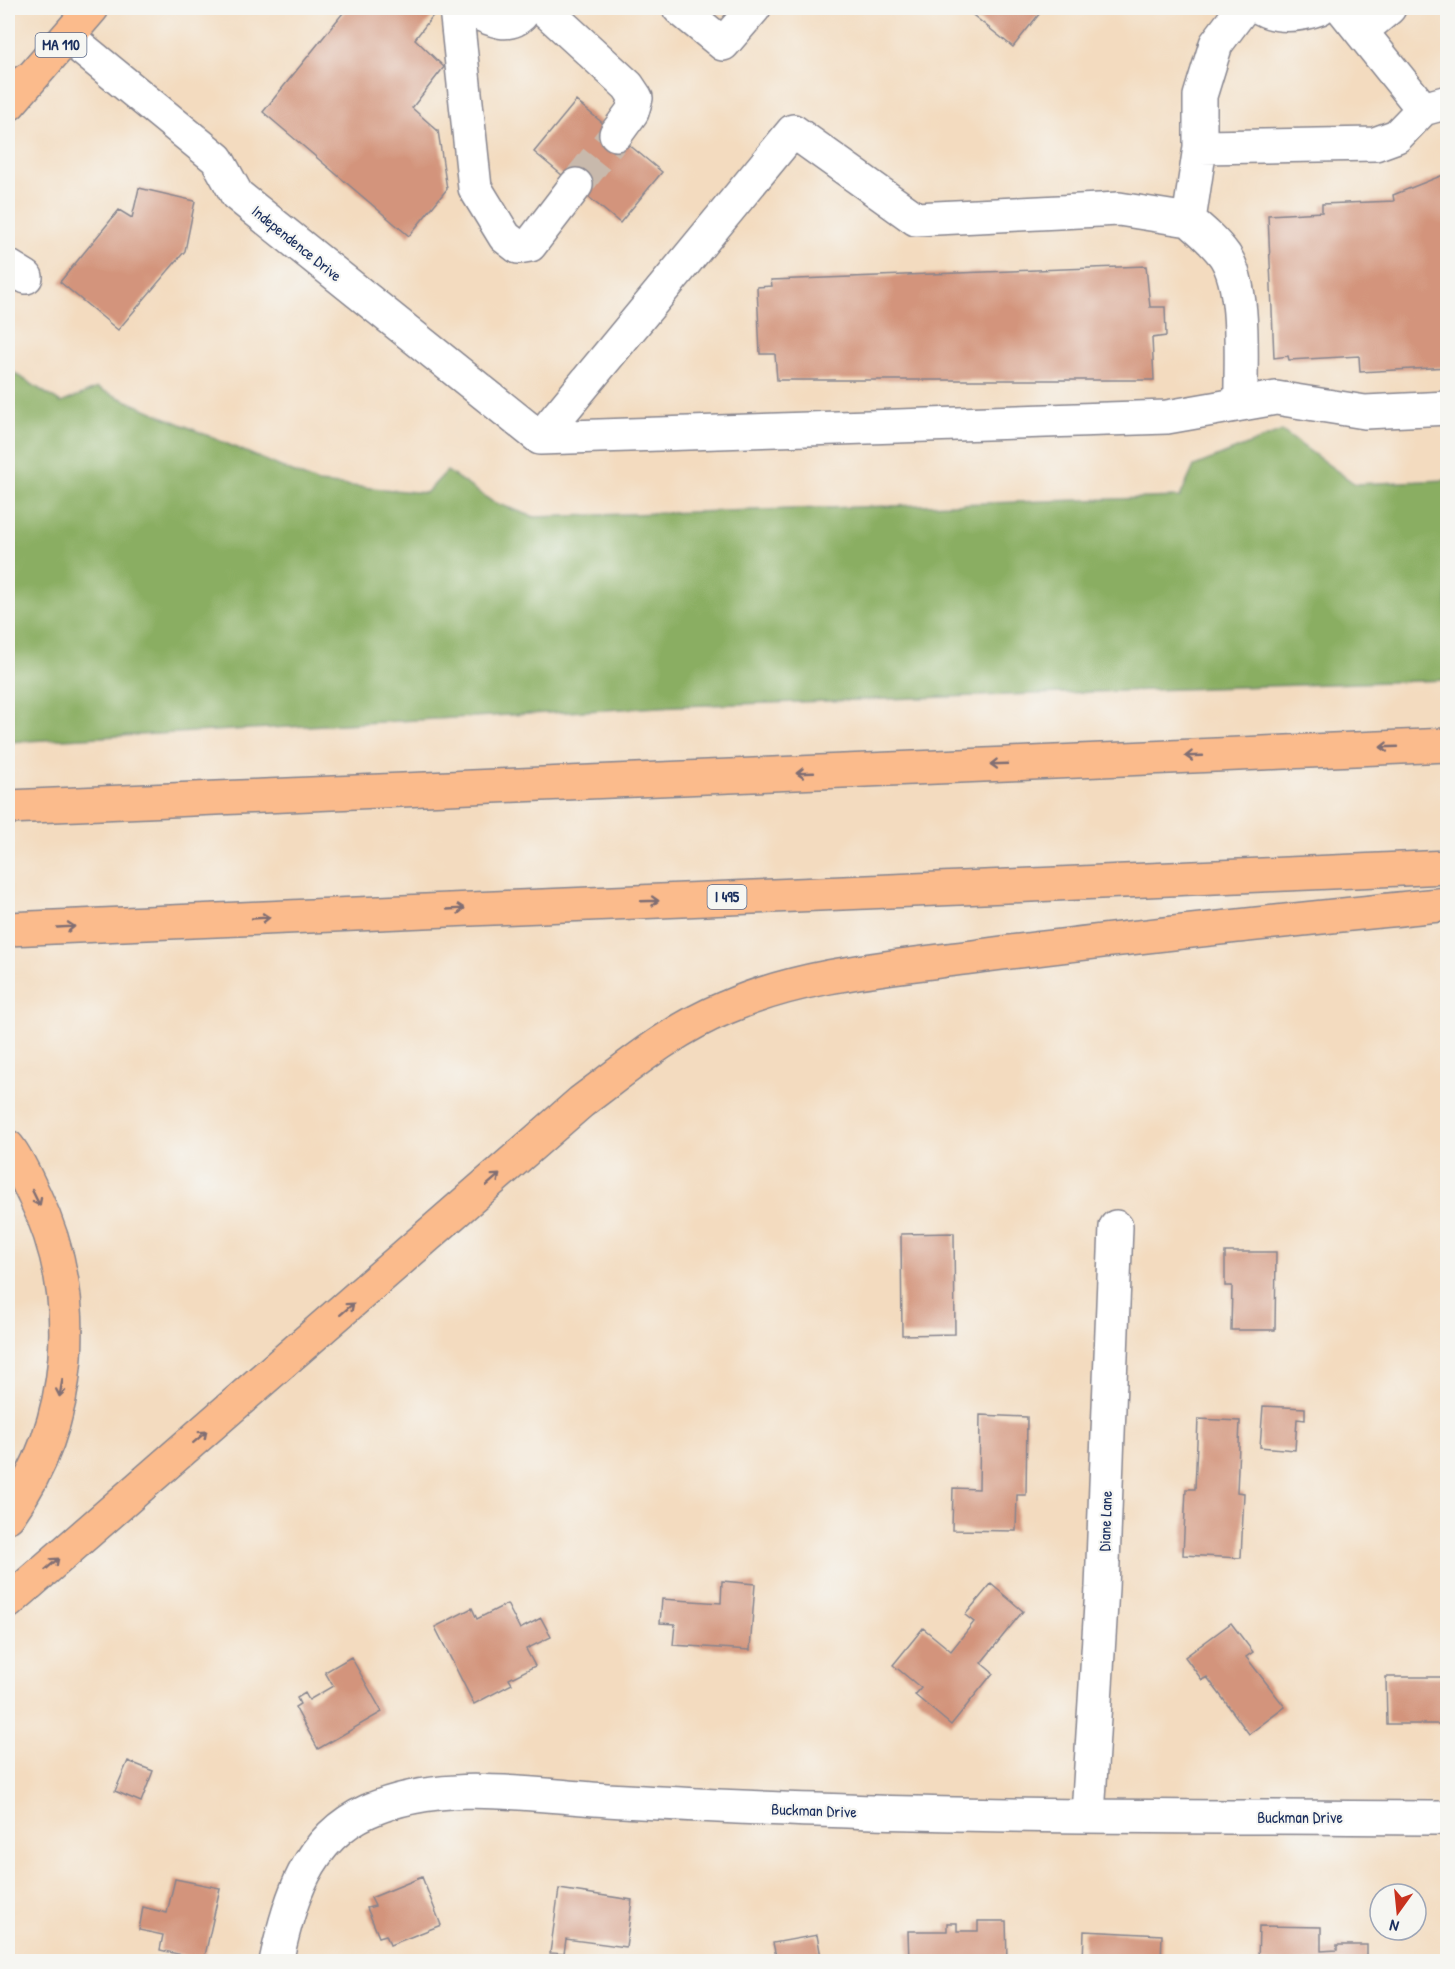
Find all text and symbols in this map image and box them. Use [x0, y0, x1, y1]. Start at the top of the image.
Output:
road number: MA 110 [36, 33, 86, 57]
street label: Independence Drive [247, 200, 347, 287]
one-way arrow [1380, 742, 1400, 753]
one-way arrow [1185, 750, 1205, 761]
one-way arrow [990, 759, 1010, 770]
one-way arrow [795, 767, 815, 778]
road number: I 495 [708, 885, 746, 909]
one-way arrow [640, 895, 660, 906]
one-way arrow [445, 904, 465, 915]
one-way arrow [250, 912, 270, 924]
one-way arrow [55, 921, 75, 932]
one-way arrow [485, 1173, 500, 1187]
one-way arrow [30, 1188, 42, 1206]
one-way arrow [339, 1302, 354, 1316]
one-way arrow [56, 1377, 67, 1397]
one-way arrow [192, 1430, 208, 1443]
street label: Diane Lane [1093, 1490, 1117, 1552]
one-way arrow [44, 1557, 59, 1571]
street label: Buckman Drive [771, 1798, 858, 1823]
street label: Buckman Drive [1257, 1806, 1343, 1828]
north arrow [1368, 1882, 1428, 1942]
text: N [1387, 1915, 1401, 1938]

